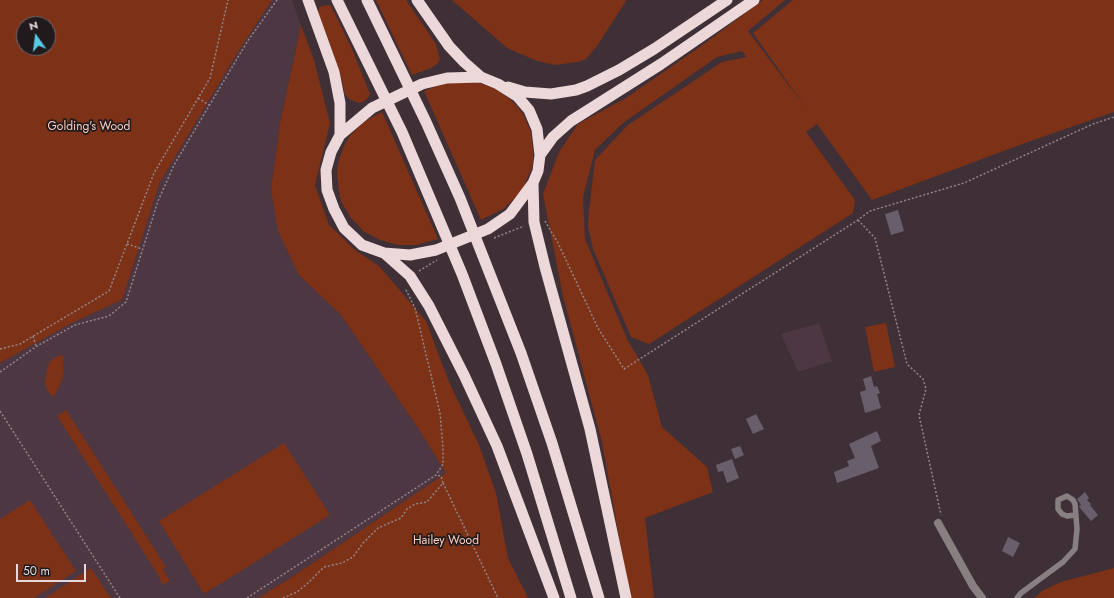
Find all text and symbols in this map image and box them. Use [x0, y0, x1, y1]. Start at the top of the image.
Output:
north arrow [16, 16, 56, 56]
text: N [27, 17, 40, 34]
park label: Golding's Wood [48, 120, 130, 134]
park label: Hailey Wood [413, 534, 479, 548]
scale bar [18, 556, 88, 582]
text: 50 m [23, 562, 50, 580]

